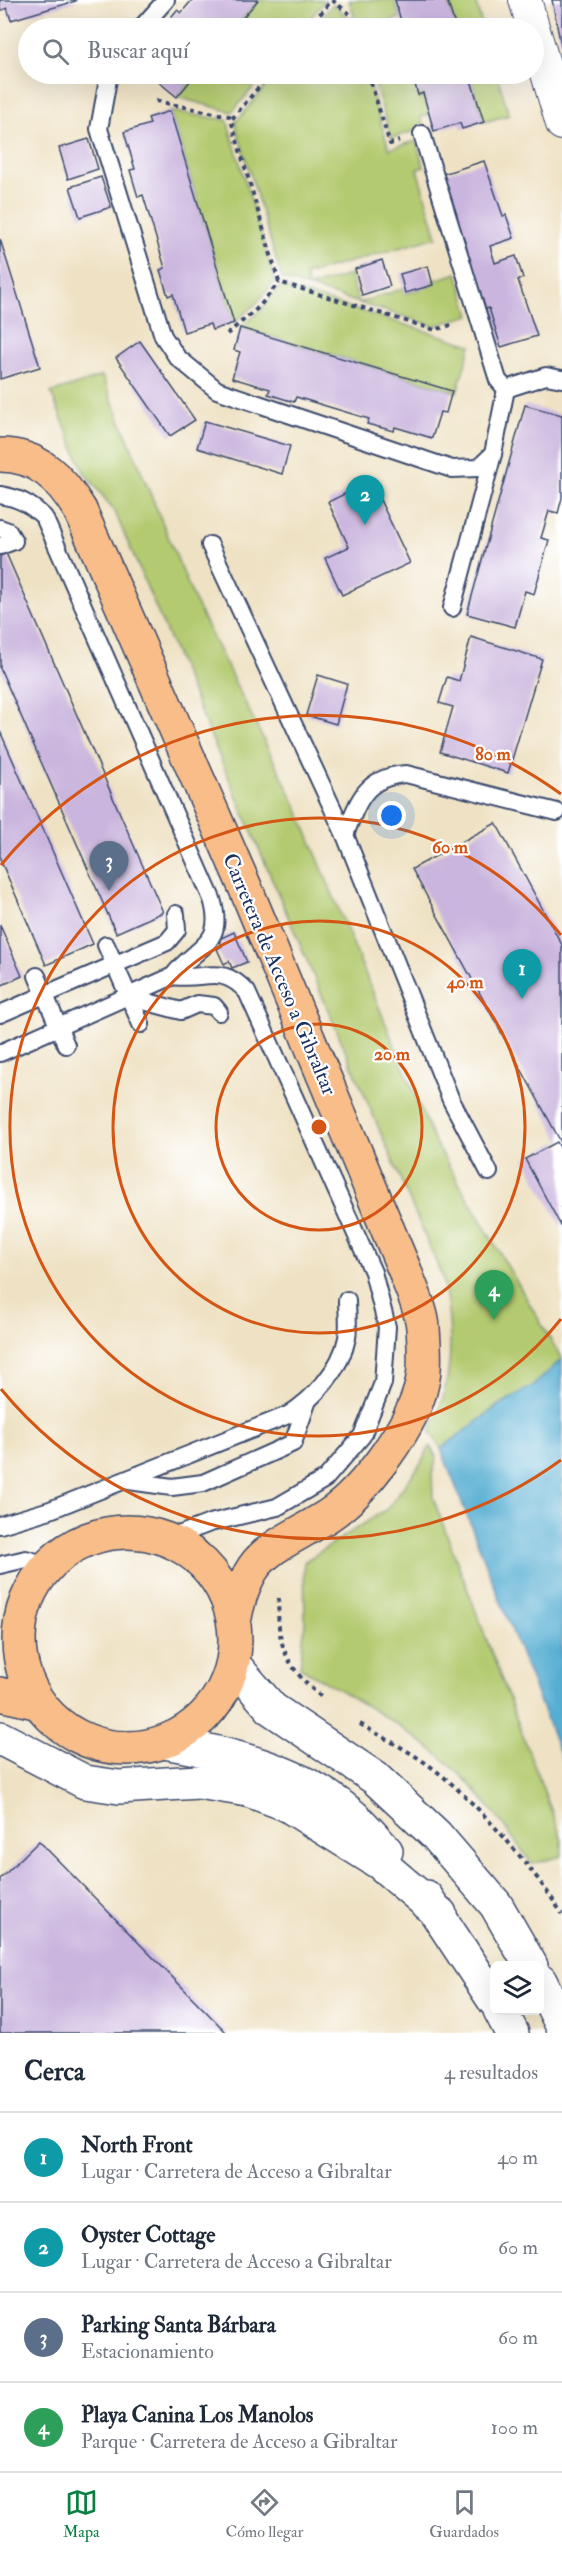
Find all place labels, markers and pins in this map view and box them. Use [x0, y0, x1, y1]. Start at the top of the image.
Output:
pin: 2 [346, 476, 385, 525]
pin: 3 [90, 842, 128, 891]
pin: 1 [502, 950, 542, 999]
centre of rings [309, 1117, 329, 1137]
pin: 4 [474, 1270, 514, 1320]

